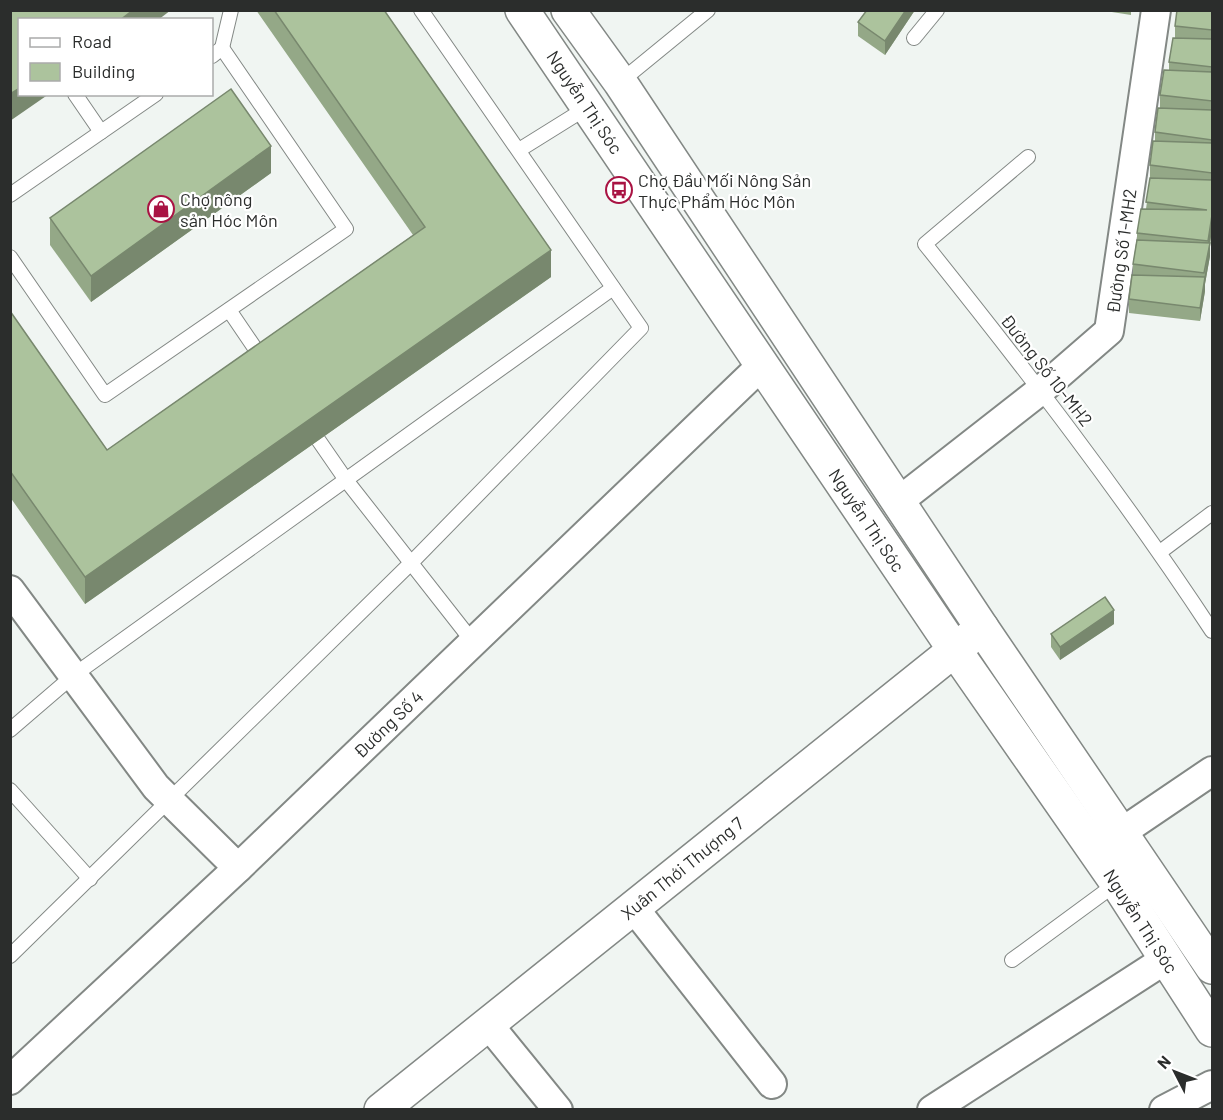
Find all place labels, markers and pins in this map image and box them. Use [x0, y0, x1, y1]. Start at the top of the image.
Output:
place label: Chợ Đầu Mối Nông Sản Thực Phẩm Hóc Môn [638, 169, 811, 212]
bus stop icon: Chợ Đầu Mối Nông Sản Thực Phẩm Hóc Môn [604, 175, 634, 205]
place label: Chợ nông sản Hóc Môn [180, 188, 278, 231]
shop icon: Chợ nông sản Hóc Môn [146, 194, 176, 224]

